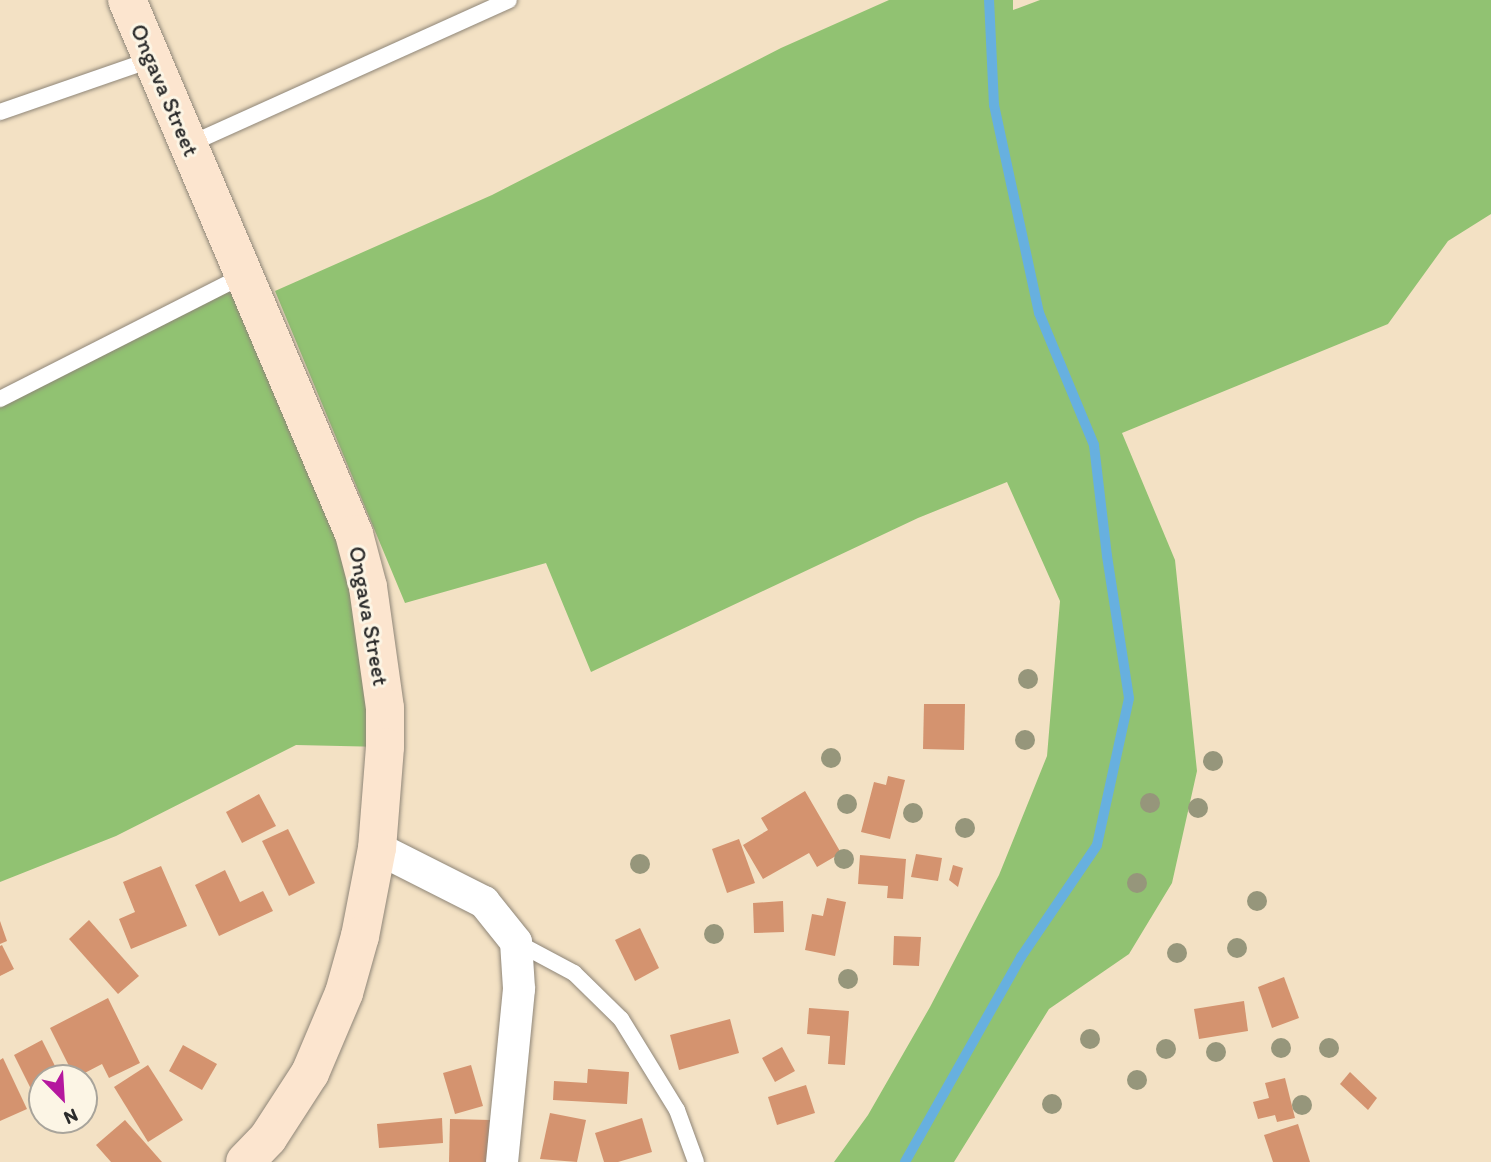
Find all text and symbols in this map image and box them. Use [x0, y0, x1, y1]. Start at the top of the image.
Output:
street label: Ongava Street [125, 20, 205, 160]
street label: Ongava Street [343, 544, 395, 688]
north arrow [28, 1064, 98, 1134]
text: N [60, 1104, 81, 1130]

